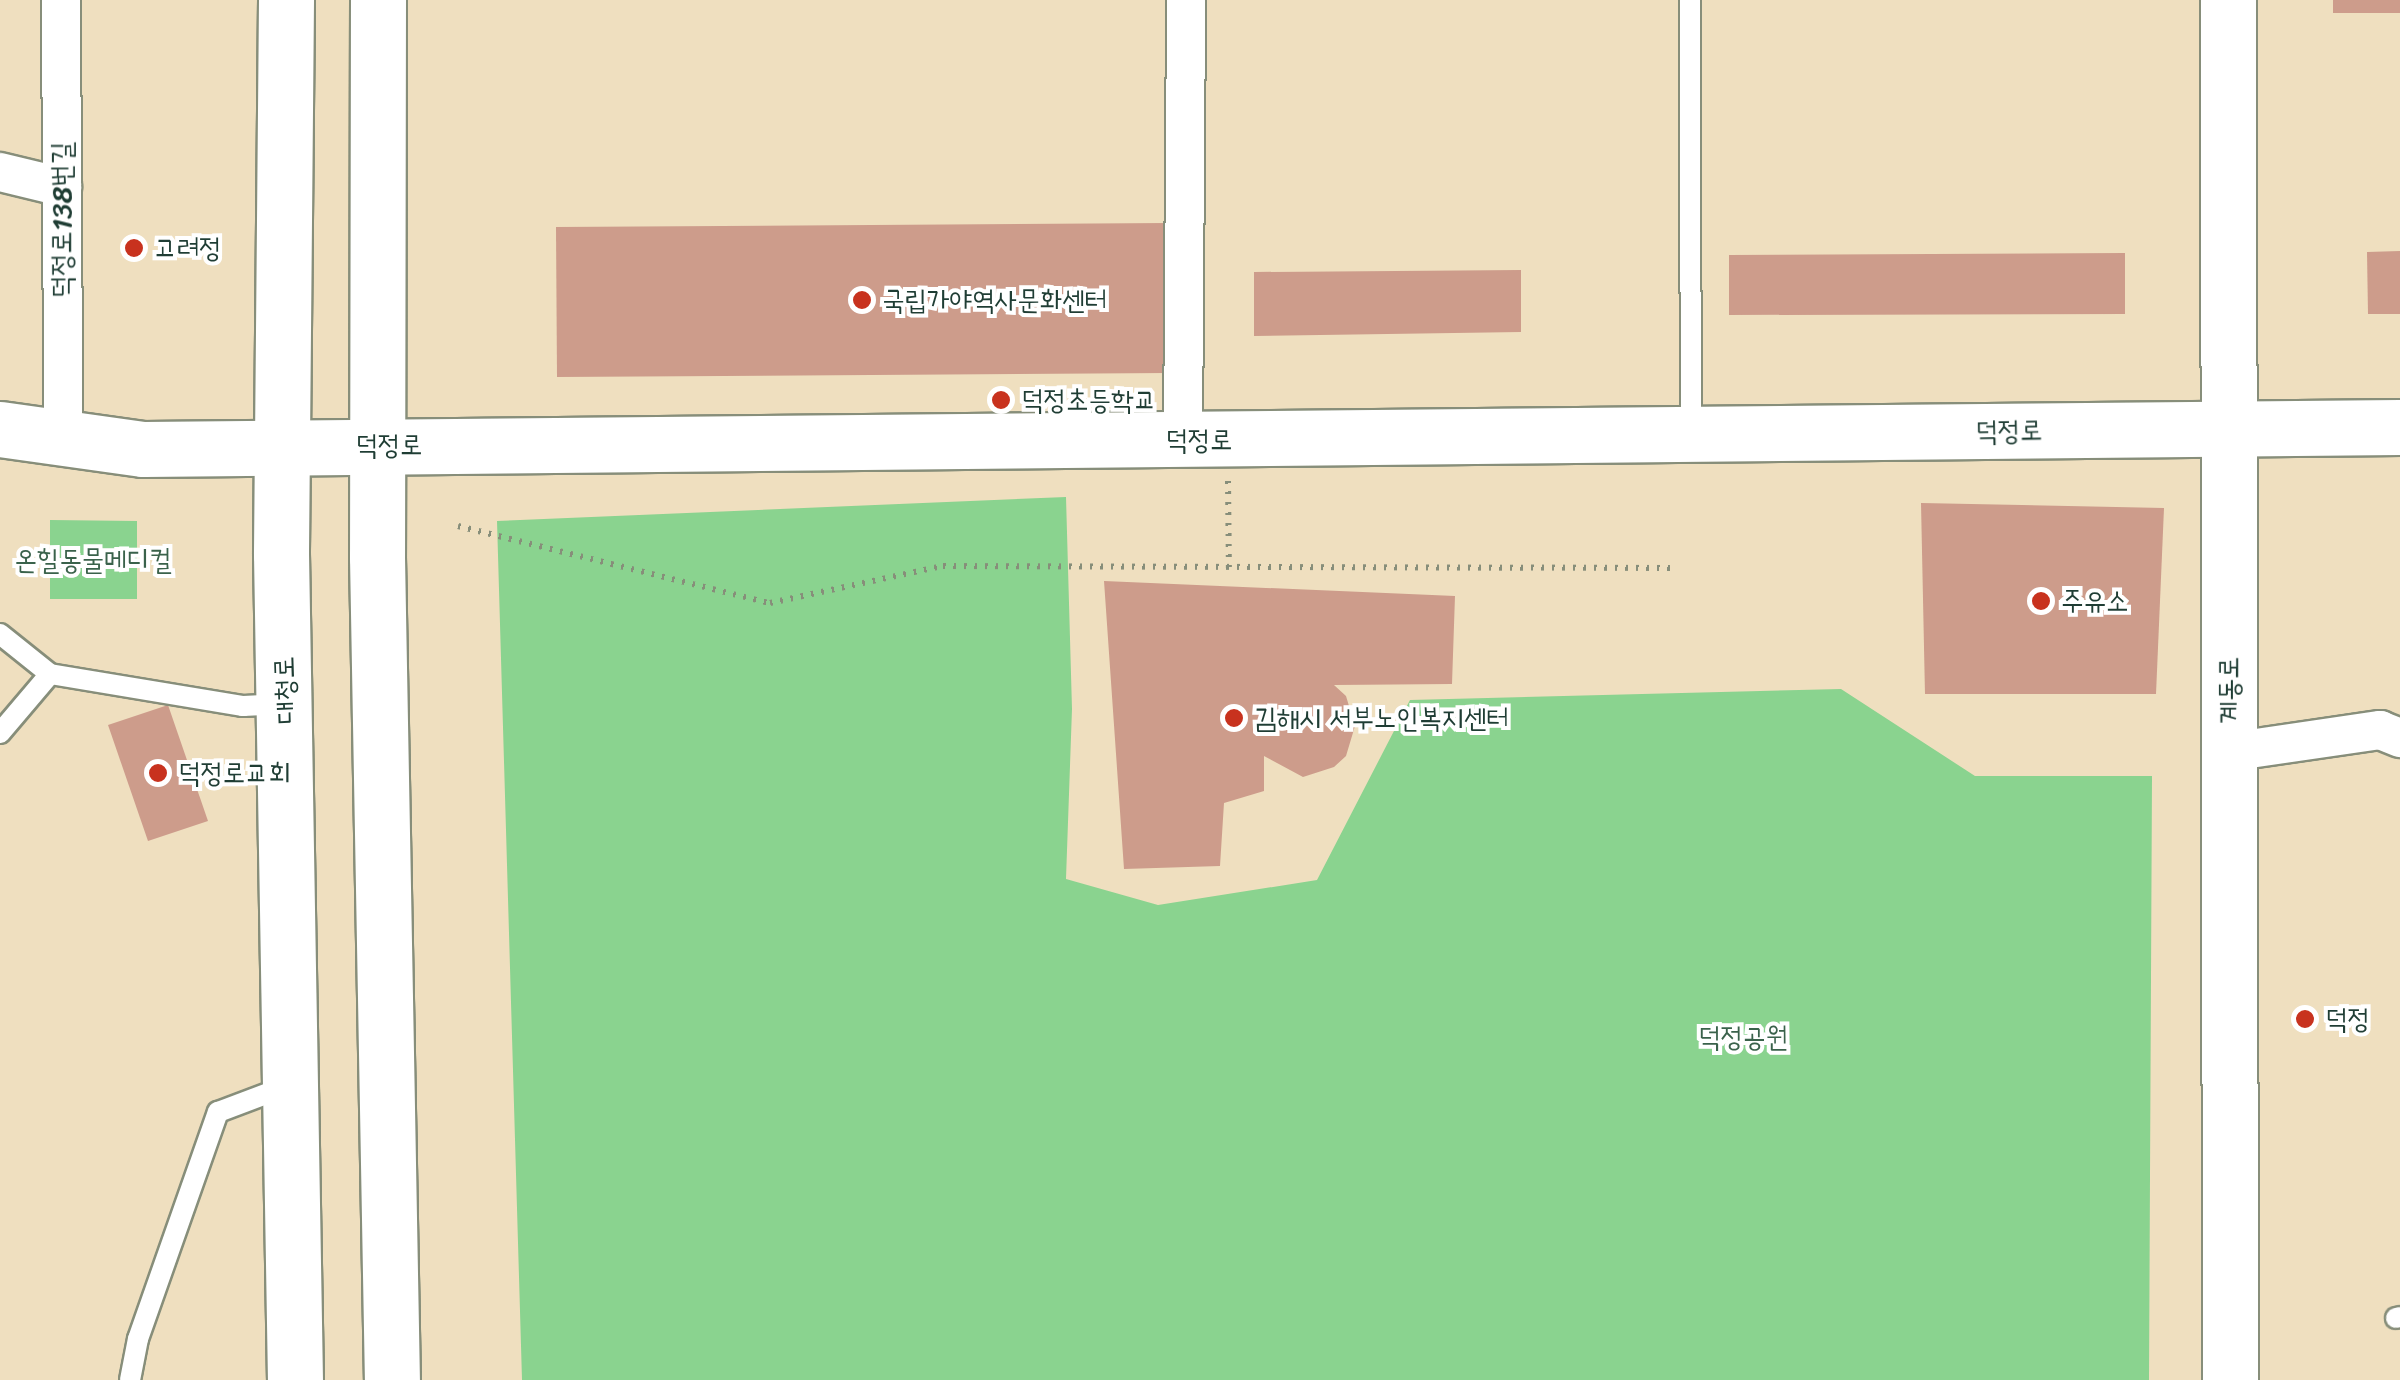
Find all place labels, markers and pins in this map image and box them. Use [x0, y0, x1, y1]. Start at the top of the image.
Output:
place label: 고려정 [154, 231, 222, 265]
marker: 고려정 [123, 237, 145, 259]
place label: 국립가야역사문화센터 [882, 283, 1107, 317]
marker: 국립가야역사문화센터 [851, 289, 873, 311]
place label: 덕정초등학교 [1021, 383, 1156, 417]
marker: 덕정초등학교 [990, 389, 1012, 411]
place label: 주유소 [2061, 584, 2129, 618]
marker: 주유소 [2030, 590, 2052, 612]
place label: 김해시 서부노인복지센터 [1254, 701, 1509, 735]
marker: 김해시 서부노인복지센터 [1223, 707, 1245, 729]
place label: 덕정로교회 [178, 756, 291, 790]
marker: 덕정로교회 [147, 762, 169, 784]
place label: 덕정 [2325, 1002, 2370, 1036]
marker: 덕정 [2294, 1008, 2316, 1030]

